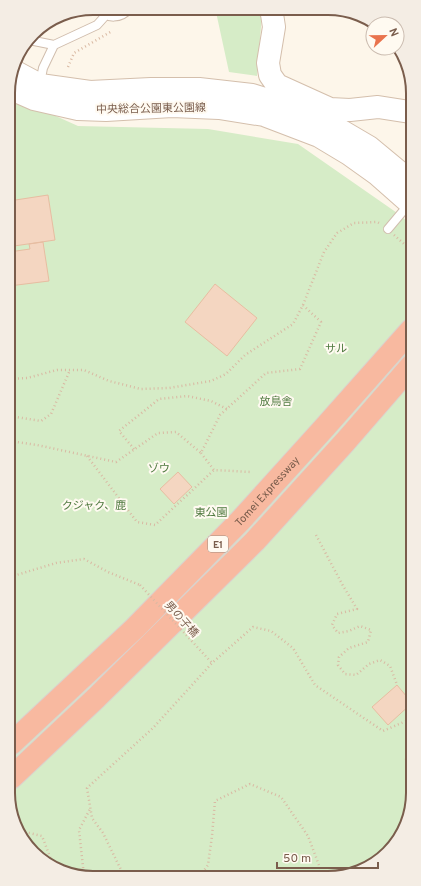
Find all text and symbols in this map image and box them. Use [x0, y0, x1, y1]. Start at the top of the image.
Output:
north arrow [365, 16, 405, 56]
text: N [385, 26, 401, 39]
street label: 中央総合公園東公園線 [96, 101, 206, 117]
park label: サル [325, 342, 347, 356]
park label: 放鳥舎 [260, 395, 293, 409]
street label: Tomei Expressway [232, 453, 303, 530]
park label: ゾウ [148, 462, 170, 476]
park label: クジャク、鹿 [62, 499, 126, 513]
park label: 東公園 [195, 506, 228, 520]
road number: E1 [208, 536, 228, 552]
street label: 男の子橋 [161, 599, 201, 641]
scale bar [277, 844, 378, 870]
text: 50 m [283, 851, 311, 867]

